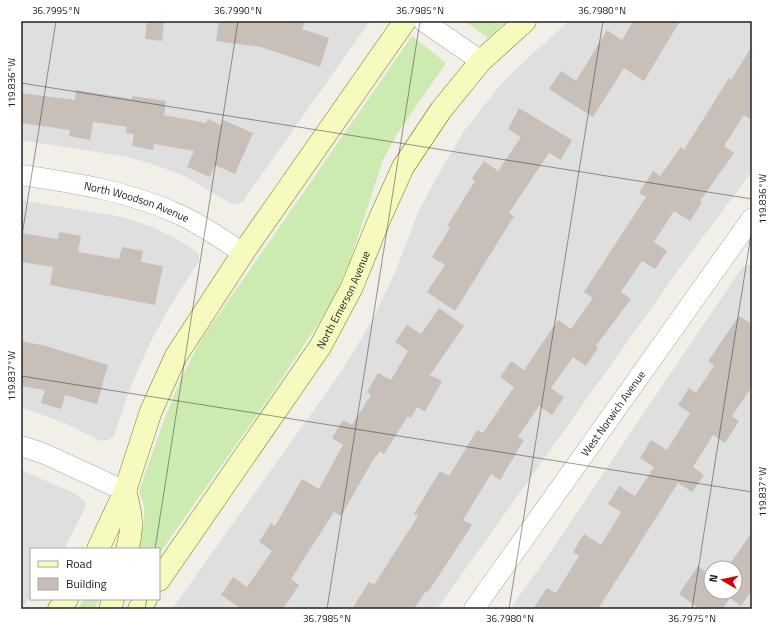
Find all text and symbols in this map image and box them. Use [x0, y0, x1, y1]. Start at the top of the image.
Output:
text: 36.7995°N [32, 3, 80, 18]
text: 36.7990°N [214, 3, 262, 18]
text: 36.7985°N [396, 3, 444, 18]
text: 36.7980°N [578, 3, 626, 18]
text: 119.836°W [4, 58, 19, 108]
text: 119.836°W [755, 174, 770, 224]
street label: North Woodson Avenue [83, 178, 192, 226]
street label: North Emerson Avenue [312, 248, 374, 352]
text: 119.837°W [4, 351, 19, 401]
street label: West Norwich Avenue [577, 367, 649, 460]
text: 119.837°W [755, 467, 770, 517]
legend [30, 548, 160, 600]
text: Road [66, 554, 92, 573]
north arrow [703, 560, 743, 600]
text: N [705, 573, 722, 583]
text: Building [66, 574, 107, 593]
text: 36.7985°N [303, 611, 351, 626]
text: 36.7980°N [486, 611, 534, 626]
text: 36.7975°N [668, 611, 716, 626]

